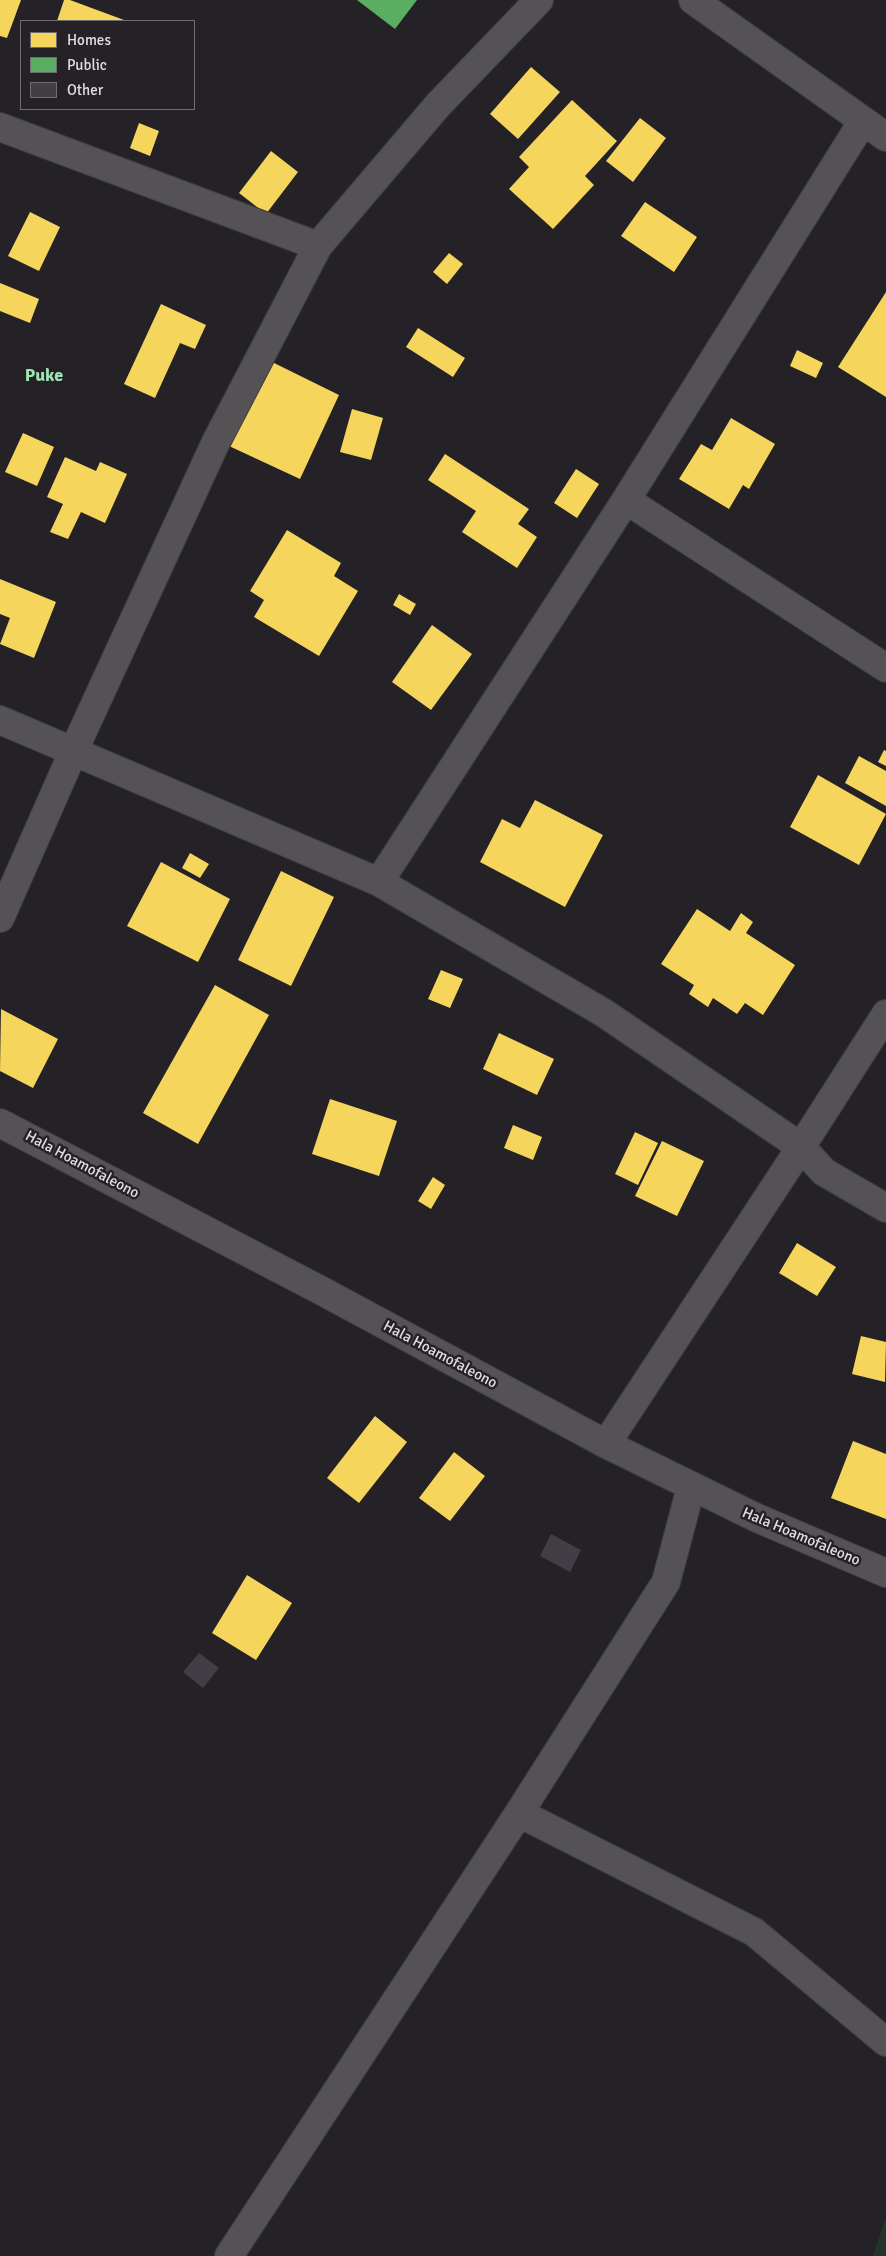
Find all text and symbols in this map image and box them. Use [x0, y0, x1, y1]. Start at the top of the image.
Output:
legend [20, 20, 195, 110]
text: Homes [67, 31, 111, 49]
text: Public [67, 56, 107, 74]
text: Other [67, 81, 103, 99]
district label: Puke [25, 365, 63, 387]
street label: Hala Hoamofaleono [22, 1127, 142, 1203]
street label: Hala Hoamofaleono [380, 1317, 500, 1393]
street label: Hala Hoamofaleono [739, 1504, 863, 1570]

